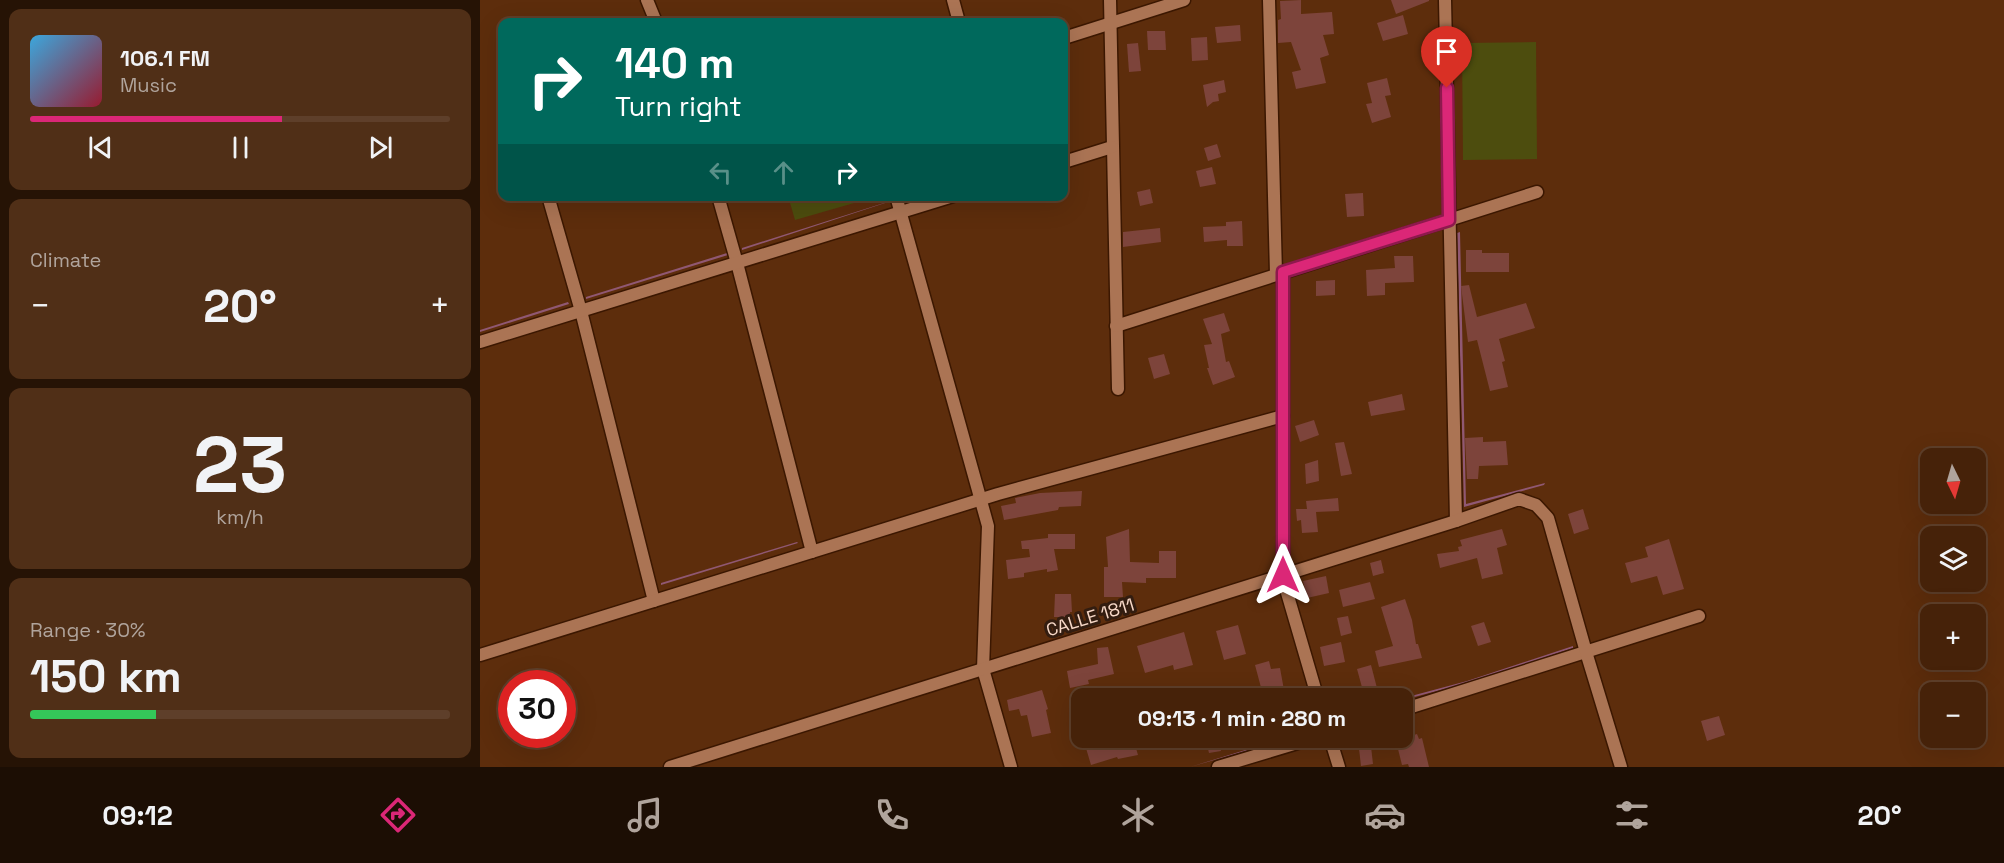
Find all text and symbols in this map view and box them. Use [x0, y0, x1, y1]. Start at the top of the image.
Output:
pin [1421, 26, 1472, 88]
icon: arrive [1430, 35, 1463, 68]
text: 140 m [615, 37, 734, 90]
icon: right [516, 42, 594, 120]
text: 106.1 FM [120, 44, 210, 72]
text: Music [120, 72, 177, 98]
text: Turn right [615, 89, 742, 124]
icon: previous [84, 131, 117, 164]
icon: pause [224, 131, 257, 164]
icon: next [364, 131, 397, 164]
icon: left [704, 156, 737, 189]
icon: ahead [767, 156, 800, 189]
icon: right [830, 156, 863, 189]
text: Climate [30, 247, 101, 273]
text: 20° [203, 278, 277, 335]
text: − [30, 285, 50, 327]
text: + [430, 285, 450, 327]
text: 23 [193, 415, 287, 515]
north arrow [1920, 448, 1986, 514]
map controls [1920, 448, 1986, 748]
text: km/h [216, 504, 264, 530]
button: layers [1920, 526, 1986, 592]
position arrow [1251, 543, 1315, 607]
street label: CALLE 1811 [1043, 593, 1137, 641]
button: + [1920, 604, 1986, 670]
text: Range · 30% [30, 617, 145, 643]
text: 150 km [30, 648, 182, 705]
speed limit sign: 30 [498, 670, 576, 748]
button: − [1920, 682, 1986, 748]
text: 09:13 · 1 min · 280 m [1138, 704, 1346, 732]
icon: directions [377, 794, 419, 836]
icon: music [624, 794, 666, 836]
icon: phone [871, 794, 913, 836]
icon: climate [1117, 794, 1159, 836]
icon: car [1364, 794, 1406, 836]
icon: filters [1611, 794, 1653, 836]
text: 09:12 [102, 798, 173, 833]
text: 20° [1857, 798, 1902, 833]

